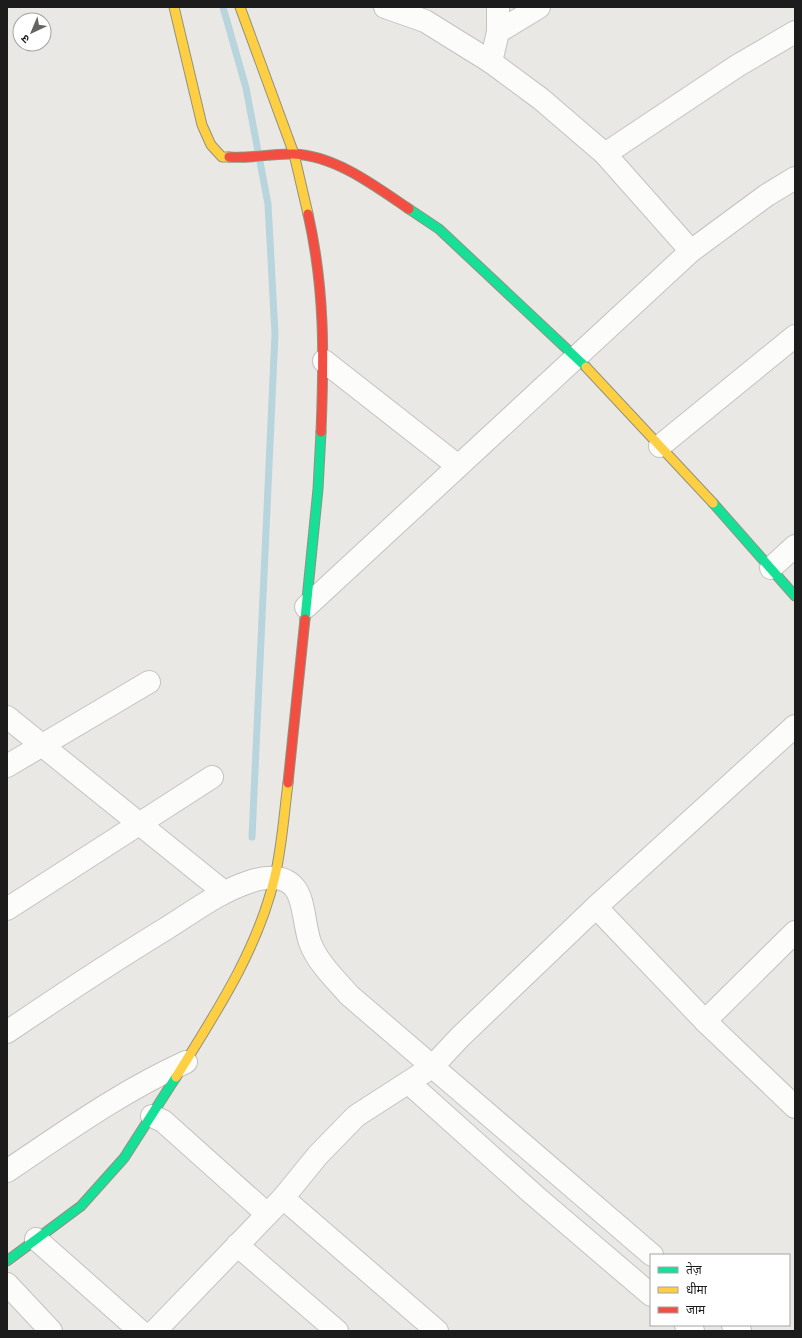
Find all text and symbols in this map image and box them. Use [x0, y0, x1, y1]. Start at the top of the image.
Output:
north arrow [12, 12, 52, 52]
text: उ [17, 32, 32, 47]
legend [650, 1254, 790, 1326]
text: तेज़ [686, 1261, 703, 1278]
text: धीमा [686, 1281, 708, 1298]
text: जाम [686, 1301, 706, 1318]

